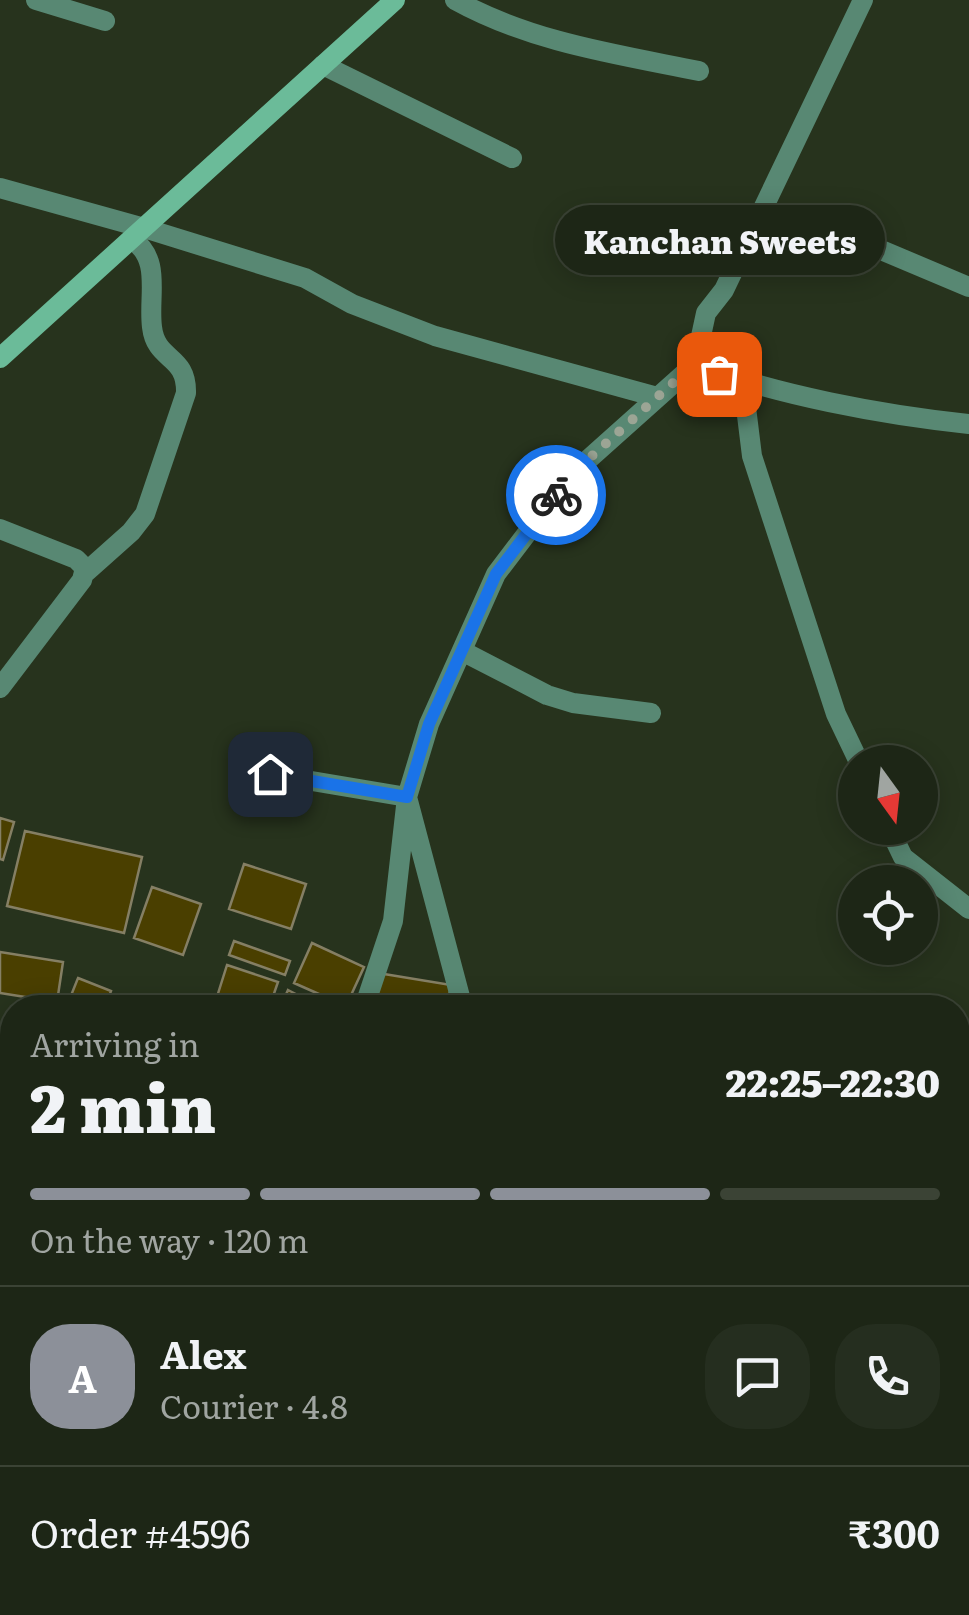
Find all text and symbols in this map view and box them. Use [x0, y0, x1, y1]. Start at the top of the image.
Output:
callout: Kanchan Sweets [554, 204, 884, 274]
text: Kanchan Sweets [584, 216, 856, 264]
pin [677, 332, 762, 417]
icon: bag [692, 347, 747, 402]
courier [506, 445, 606, 545]
icon: bike [529, 468, 584, 523]
pin [228, 732, 313, 817]
north arrow [838, 745, 938, 845]
map controls [838, 745, 938, 965]
icon: home [243, 747, 298, 802]
button: locate [838, 865, 938, 965]
text: Arriving in [30, 1019, 200, 1067]
text: 22:25–22:30 [725, 1052, 940, 1109]
text: 2 min [30, 1056, 216, 1153]
text: On the way · 120 m [30, 1215, 309, 1263]
text: Alex [160, 1324, 246, 1381]
button: chat [705, 1324, 810, 1429]
button: phone [835, 1324, 940, 1429]
text: A [68, 1348, 97, 1405]
text: Courier · 4.8 [160, 1381, 348, 1429]
text: Order #4596 [30, 1503, 250, 1560]
text: ₹300 [849, 1503, 940, 1560]

